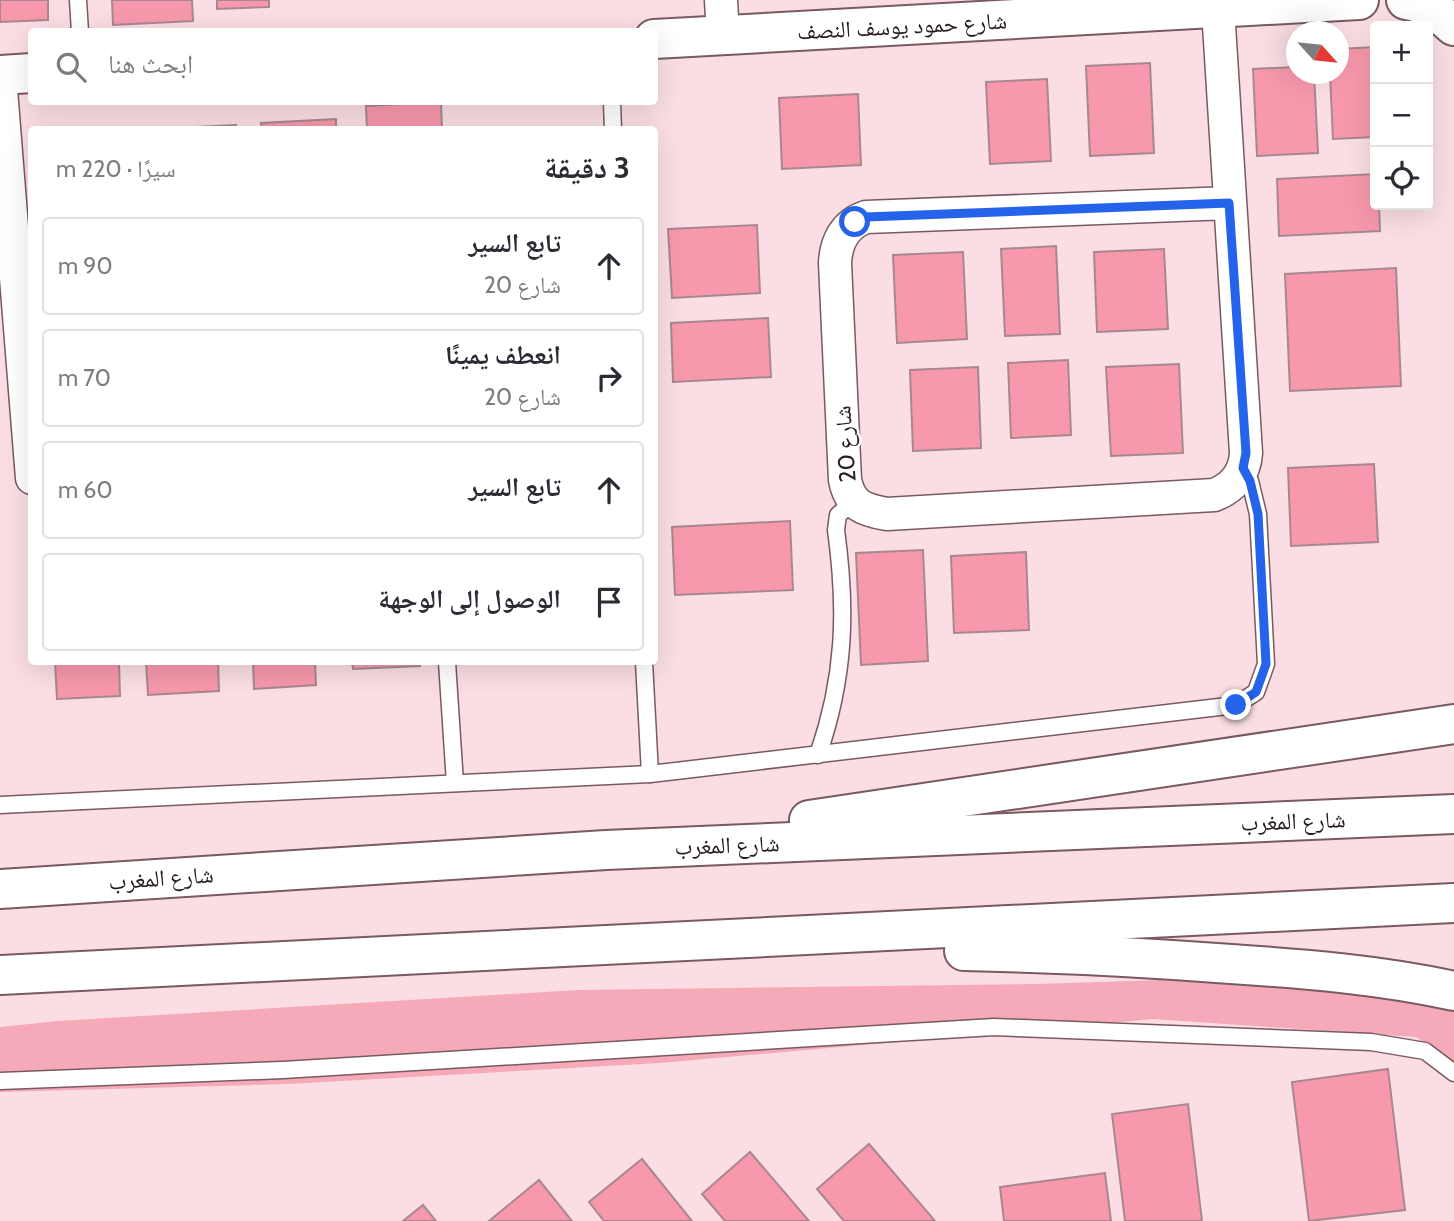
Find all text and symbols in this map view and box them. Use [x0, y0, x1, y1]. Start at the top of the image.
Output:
street label: شارع حمود يوسف النصف [796, 7, 1008, 46]
north arrow [1286, 21, 1349, 84]
map controls [1370, 21, 1433, 210]
button: + [1370, 21, 1433, 84]
search box [28, 28, 658, 105]
icon: search [52, 48, 90, 86]
text: ابحث هنا [108, 48, 193, 80]
button: − [1370, 84, 1433, 147]
button: locate [1370, 147, 1433, 210]
text: 3 دقيقة [544, 149, 630, 186]
text: سيرًا · 220 m [56, 155, 176, 183]
route start [839, 206, 870, 237]
text: تابع السير [468, 227, 561, 259]
icon: ahead [590, 247, 628, 285]
text: 90 m [58, 252, 112, 280]
text: شارع 20 [484, 271, 561, 299]
text: انعطف يمينًا [445, 339, 561, 371]
icon: right [590, 359, 628, 397]
text: 70 m [58, 364, 111, 392]
text: شارع 20 [484, 383, 561, 411]
street label: شارع 20 [828, 405, 863, 483]
text: تابع السير [468, 471, 561, 503]
icon: ahead [590, 471, 628, 509]
text: 60 m [58, 476, 112, 504]
text: الوصول إلى الوجهة [378, 583, 561, 615]
icon: arrive [590, 583, 628, 621]
route end [1220, 689, 1251, 720]
street label: شارع المغرب [1240, 805, 1346, 838]
street label: شارع المغرب [674, 829, 780, 862]
street label: شارع المغرب [107, 860, 215, 897]

